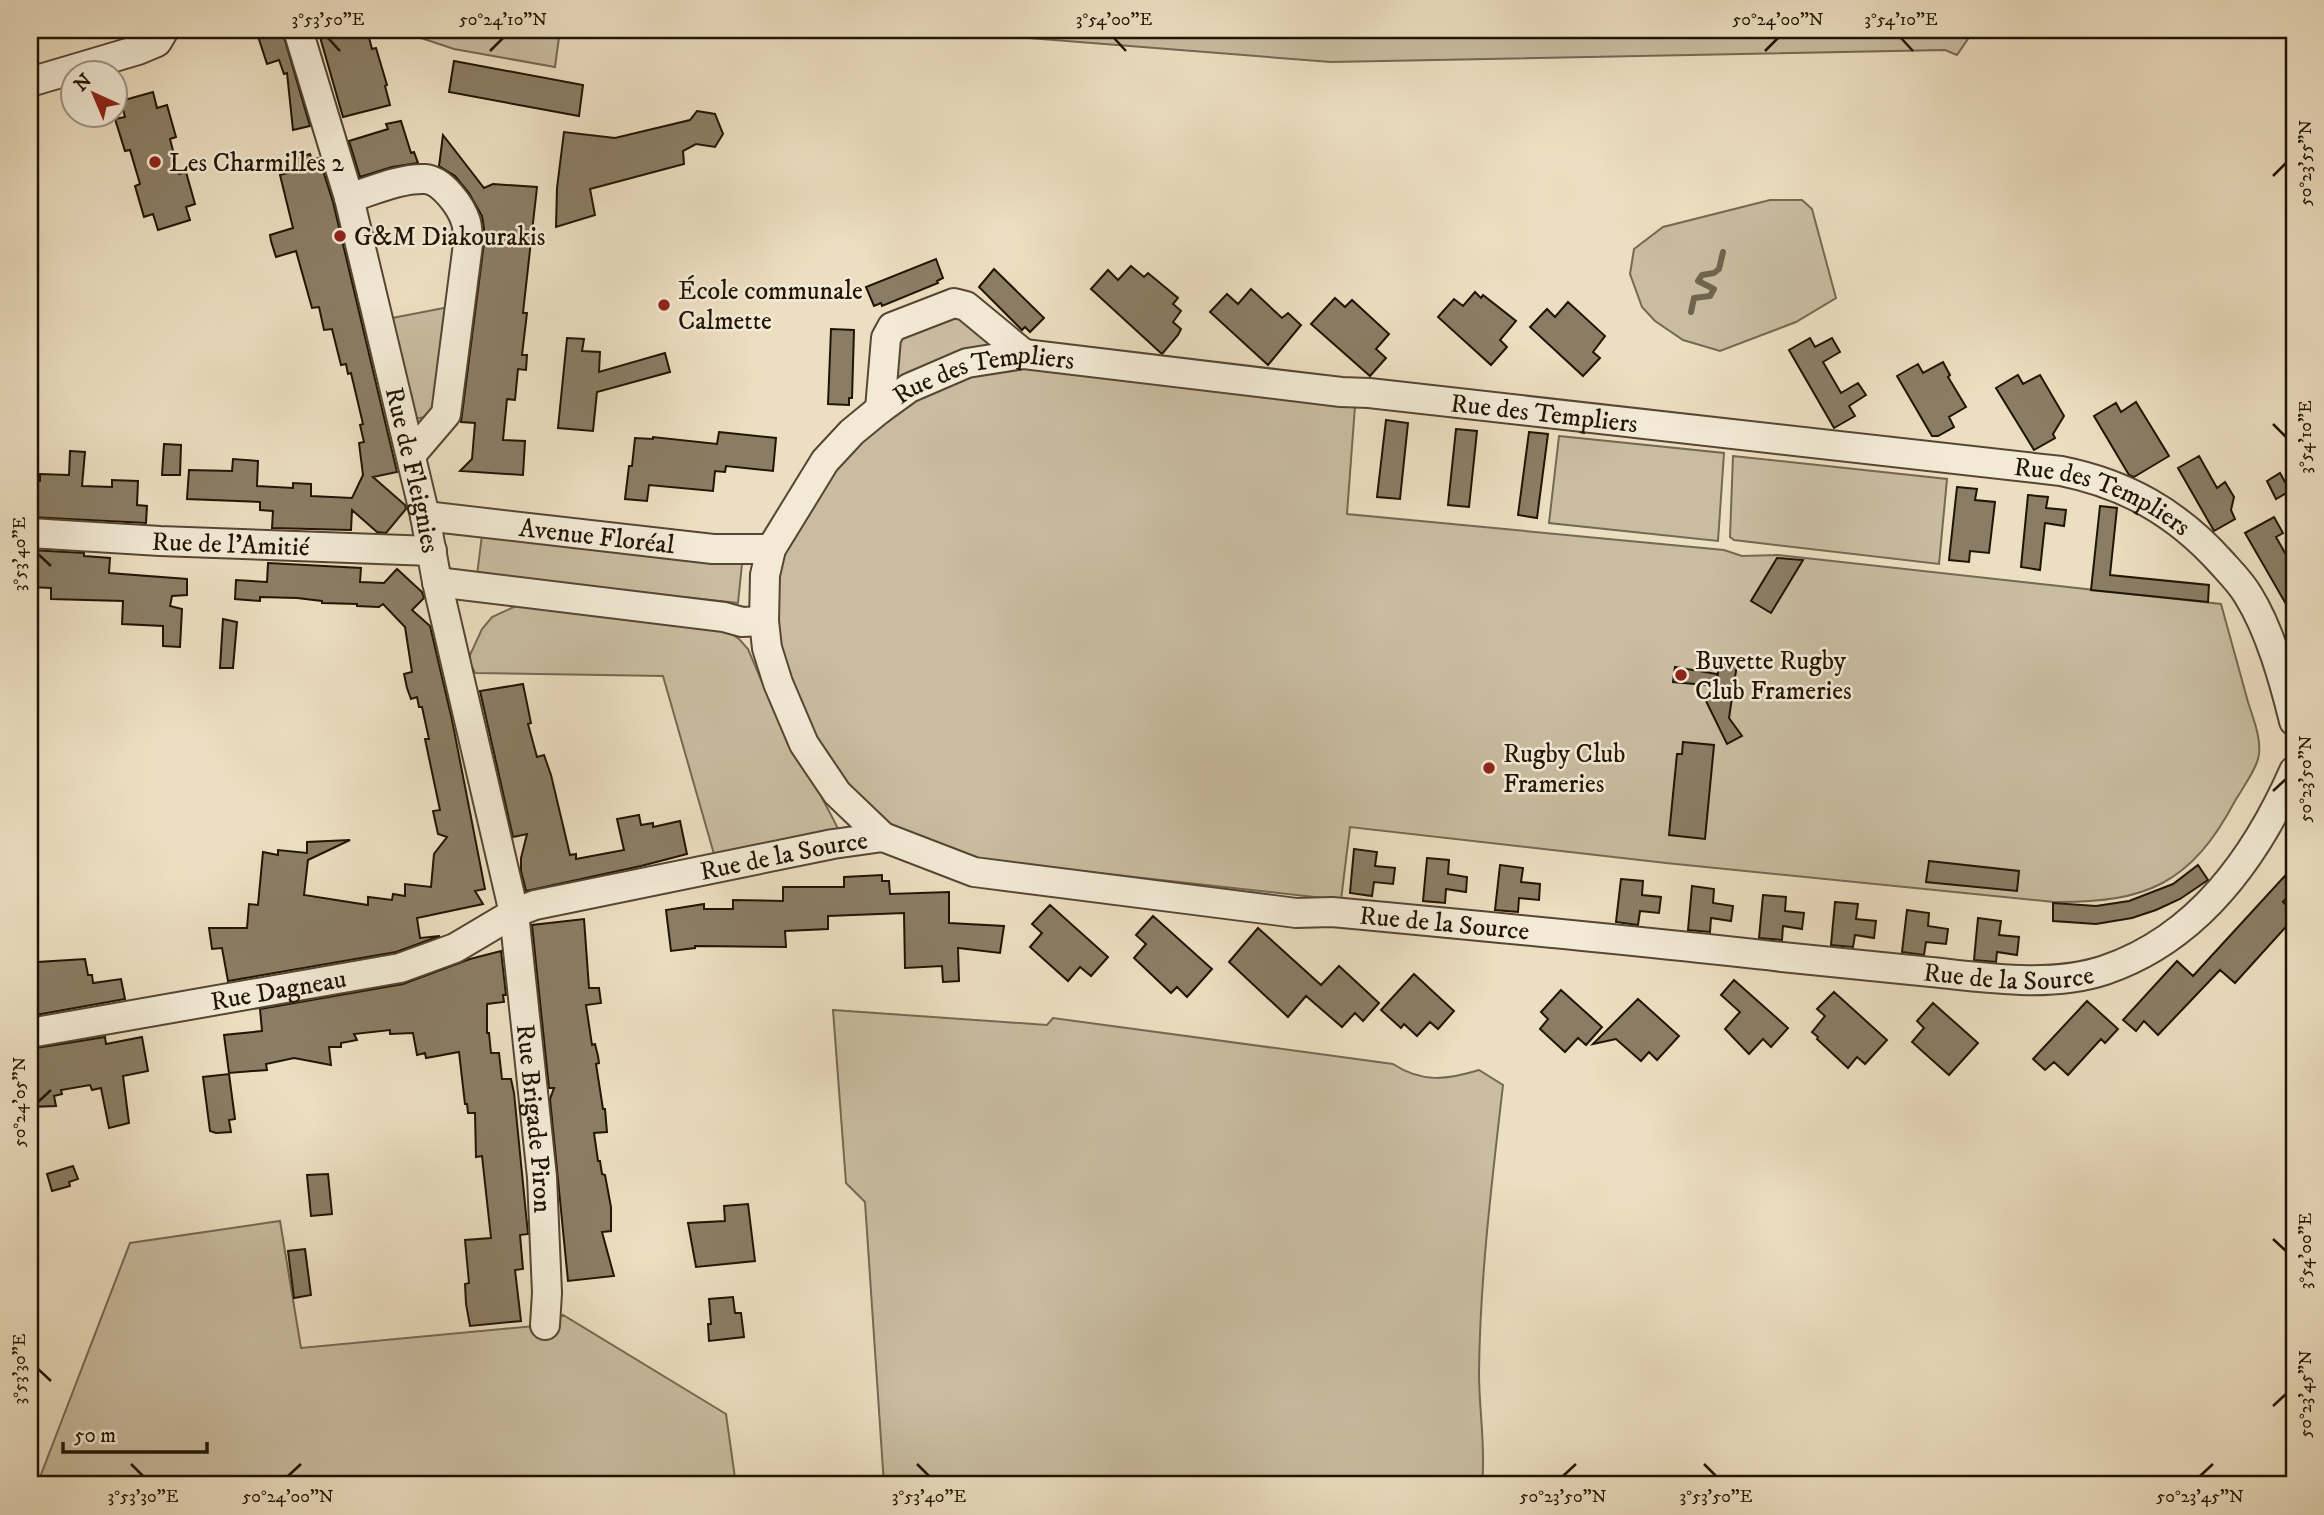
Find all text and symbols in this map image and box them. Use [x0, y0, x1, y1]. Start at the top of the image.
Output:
text: 3°53'50"E [291, 9, 365, 31]
text: 50°24'10"N [459, 9, 547, 31]
text: 3°54'00"E [1076, 9, 1152, 31]
text: 50°24'00"N [1732, 9, 1824, 31]
text: 3°54'10"E [1864, 9, 1938, 31]
north arrow [60, 60, 130, 130]
text: N [70, 69, 97, 97]
text: 50°23'55"N [2295, 120, 2317, 206]
place label: Les Charmilles 2 [169, 147, 344, 180]
marker: Les Charmilles 2 [147, 154, 163, 170]
place label: G&M Diakourakis [354, 221, 545, 254]
marker: G&M Diakourakis [332, 228, 348, 244]
place label: École communale Calmette [678, 275, 863, 338]
marker: École communale Calmette [656, 297, 672, 313]
street label: Rue des Templiers [887, 338, 1076, 412]
street label: Rue de Fleignies [377, 384, 446, 556]
street label: Rue des Templiers [1449, 387, 1639, 441]
text: 3°54'10"E [2295, 400, 2317, 474]
street label: Rue des Templiers [2012, 451, 2197, 544]
street label: Avenue Floréal [517, 512, 676, 562]
text: 3°53'40"E [9, 517, 31, 591]
street label: Rue de l'Amitié [151, 526, 310, 564]
place label: Buvette Rugby Club Frameries [1695, 645, 1852, 708]
marker: Buvette Rugby Club Frameries [1673, 667, 1689, 683]
text: 50°23'50"N [2295, 735, 2317, 822]
place label: Rugby Club Frameries [1503, 738, 1625, 801]
marker: Rugby Club Frameries [1481, 760, 1497, 776]
street label: Rue de la Source [697, 824, 870, 889]
street label: Rue de la Source [1358, 900, 1531, 949]
street label: Rue de la Source [1922, 956, 2097, 998]
street label: Rue Dagneau [208, 963, 349, 1019]
street label: Rue Brigade Piron [508, 1022, 559, 1214]
text: 50°24'05"N [9, 1057, 31, 1147]
text: 3°54'00"E [2295, 1213, 2317, 1289]
text: 3°53'30"E [9, 1333, 31, 1404]
text: 50°23'45"N [2295, 1350, 2317, 1438]
scale bar [63, 1410, 206, 1454]
text: 50 m [74, 1423, 116, 1449]
text: 3°53'30"E [108, 1486, 179, 1508]
text: 50°24'00"N [242, 1486, 334, 1508]
text: 3°53'40"E [892, 1486, 966, 1508]
text: 50°23'50"N [1520, 1486, 1607, 1508]
text: 3°53'50"E [1679, 1486, 1753, 1508]
text: 50°23'45"N [2156, 1486, 2244, 1508]

